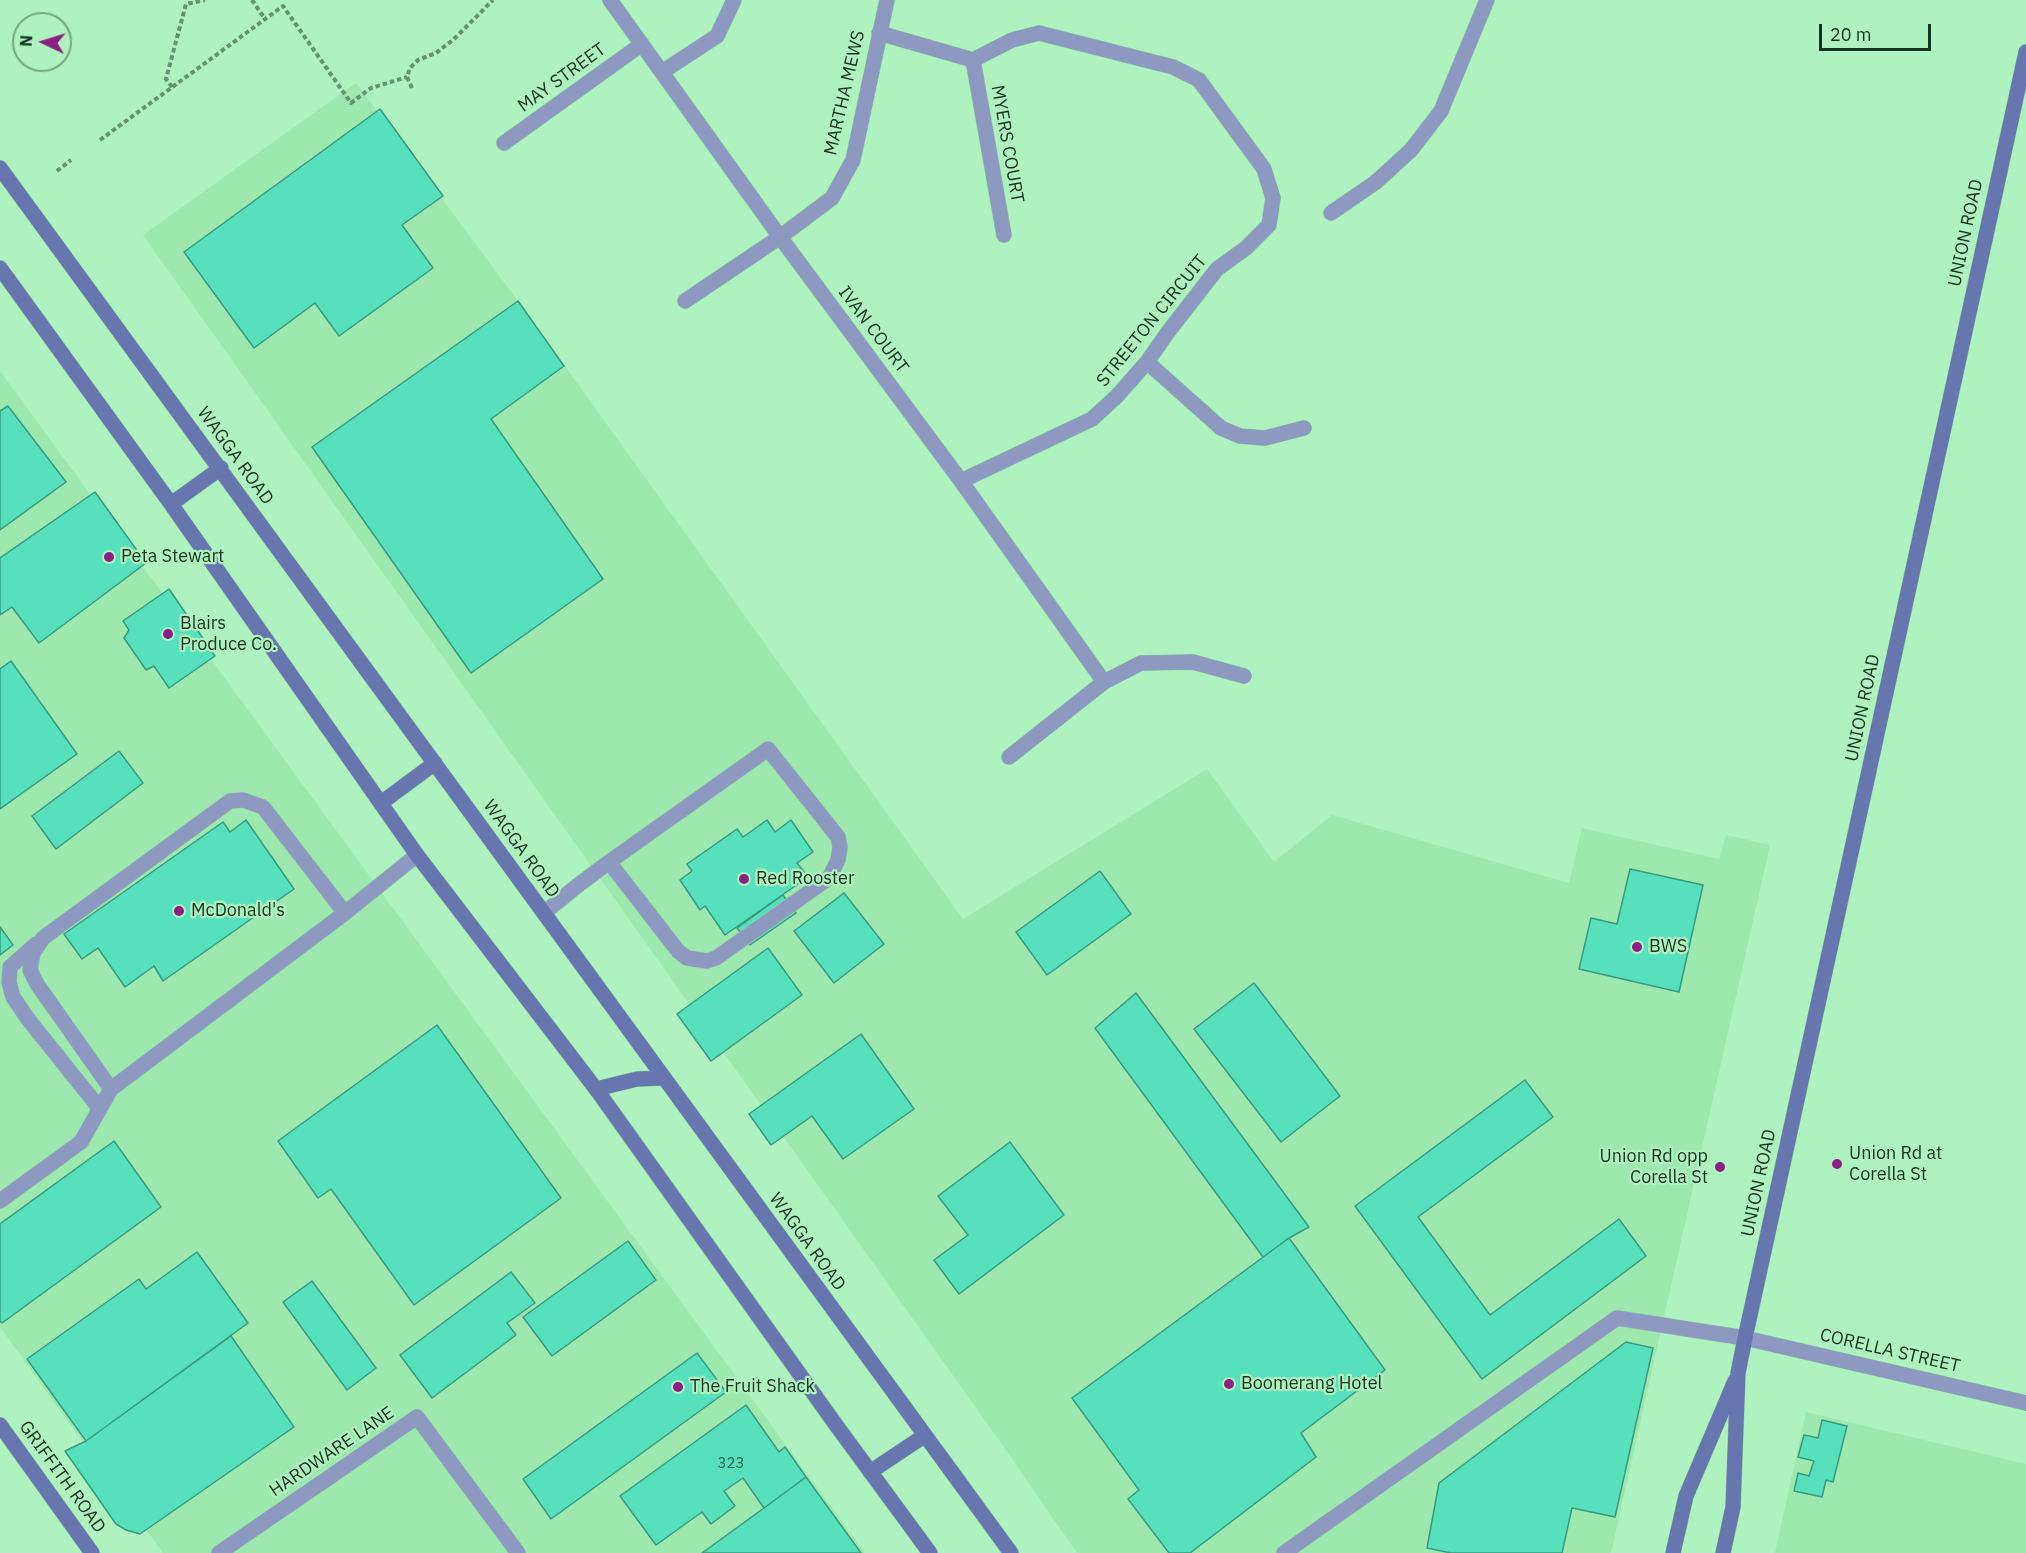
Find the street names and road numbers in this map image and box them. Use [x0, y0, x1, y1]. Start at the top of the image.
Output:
street label: MARTHA MEWS [820, 28, 870, 158]
street label: MAY STREET [514, 39, 610, 117]
street label: MYERS COURT [986, 83, 1028, 205]
street label: UNION ROAD [1944, 177, 1988, 289]
street label: STREETON CIRCUIT [1092, 251, 1212, 391]
street label: IVAN COURT [833, 282, 913, 378]
street label: WAGGA ROAD [192, 403, 278, 509]
street label: UNION ROAD [1841, 652, 1885, 764]
street label: WAGGA ROAD [478, 796, 564, 902]
street label: UNION ROAD [1737, 1127, 1781, 1239]
street label: WAGGA ROAD [764, 1189, 850, 1295]
street label: CORELLA STREET [1818, 1324, 1962, 1378]
street label: HARDWARE LANE [266, 1402, 398, 1502]
street label: GRIFFITH ROAD [14, 1417, 110, 1537]

